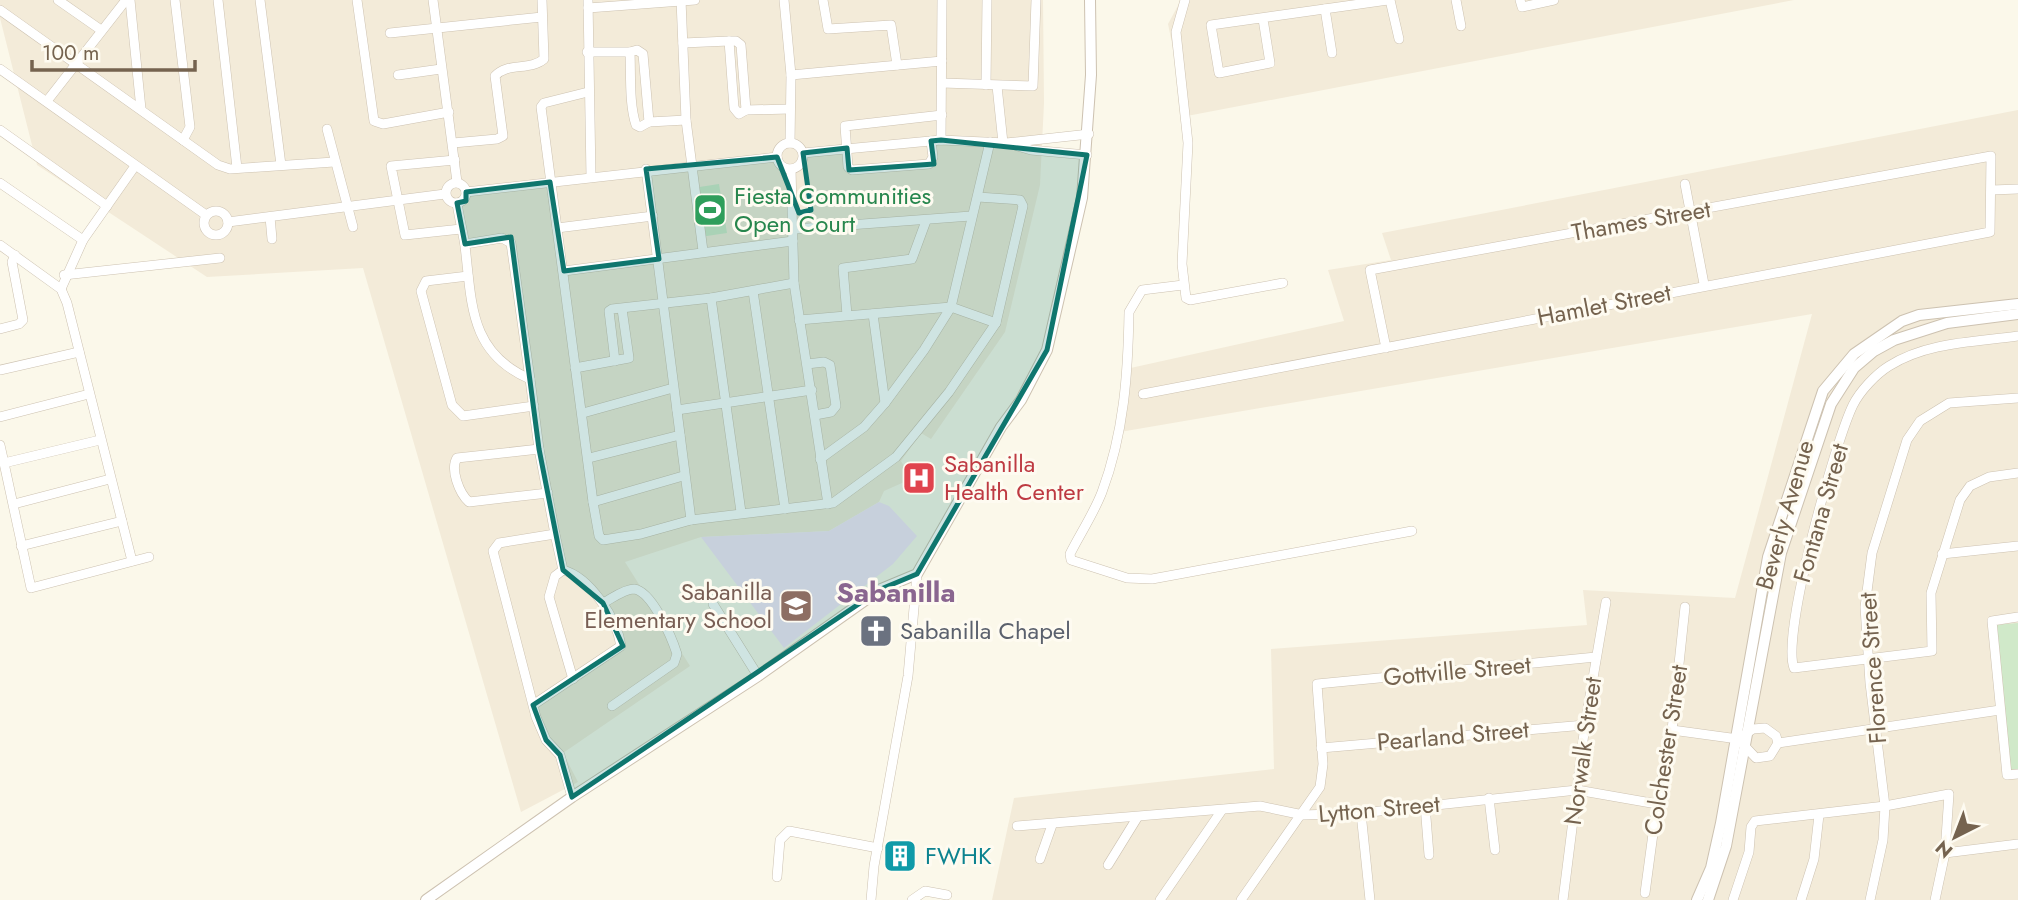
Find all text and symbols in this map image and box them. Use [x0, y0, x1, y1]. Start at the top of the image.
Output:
scale bar [32, 28, 194, 72]
text: 100 m [42, 38, 99, 68]
place label: Fiesta Communities Open Court [734, 178, 931, 241]
sports icon: Fiesta Communities Open Court [691, 191, 729, 229]
street label: Thames Street [1569, 191, 1713, 250]
street label: Hamlet Street [1534, 274, 1674, 335]
street label: Beverly Avenue [1746, 436, 1823, 594]
street label: Fontana Street [1784, 439, 1857, 586]
place label: Sabanilla Health Center [944, 446, 1085, 509]
hospital icon: Sabanilla Health Center [900, 459, 938, 497]
district label: Sabanilla [836, 572, 956, 613]
place label: Sabanilla Elementary School [584, 574, 772, 637]
school or university icon: Sabanilla Elementary School [777, 587, 815, 625]
street label: Florence Street [1850, 591, 1895, 745]
church icon: Sabanilla Chapel [857, 612, 895, 650]
place label: Sabanilla Chapel [900, 613, 1071, 648]
street label: Gottville Street [1382, 647, 1532, 694]
street label: Colchester Street [1635, 662, 1696, 838]
street label: Norwalk Street [1555, 674, 1610, 827]
street label: Pearland Street [1376, 711, 1531, 760]
street label: Lytton Street [1317, 786, 1441, 831]
north arrow [1920, 802, 1990, 872]
text: N [1929, 834, 1959, 864]
building icon: FWHK [881, 837, 919, 875]
place label: FWHK [925, 838, 992, 873]

